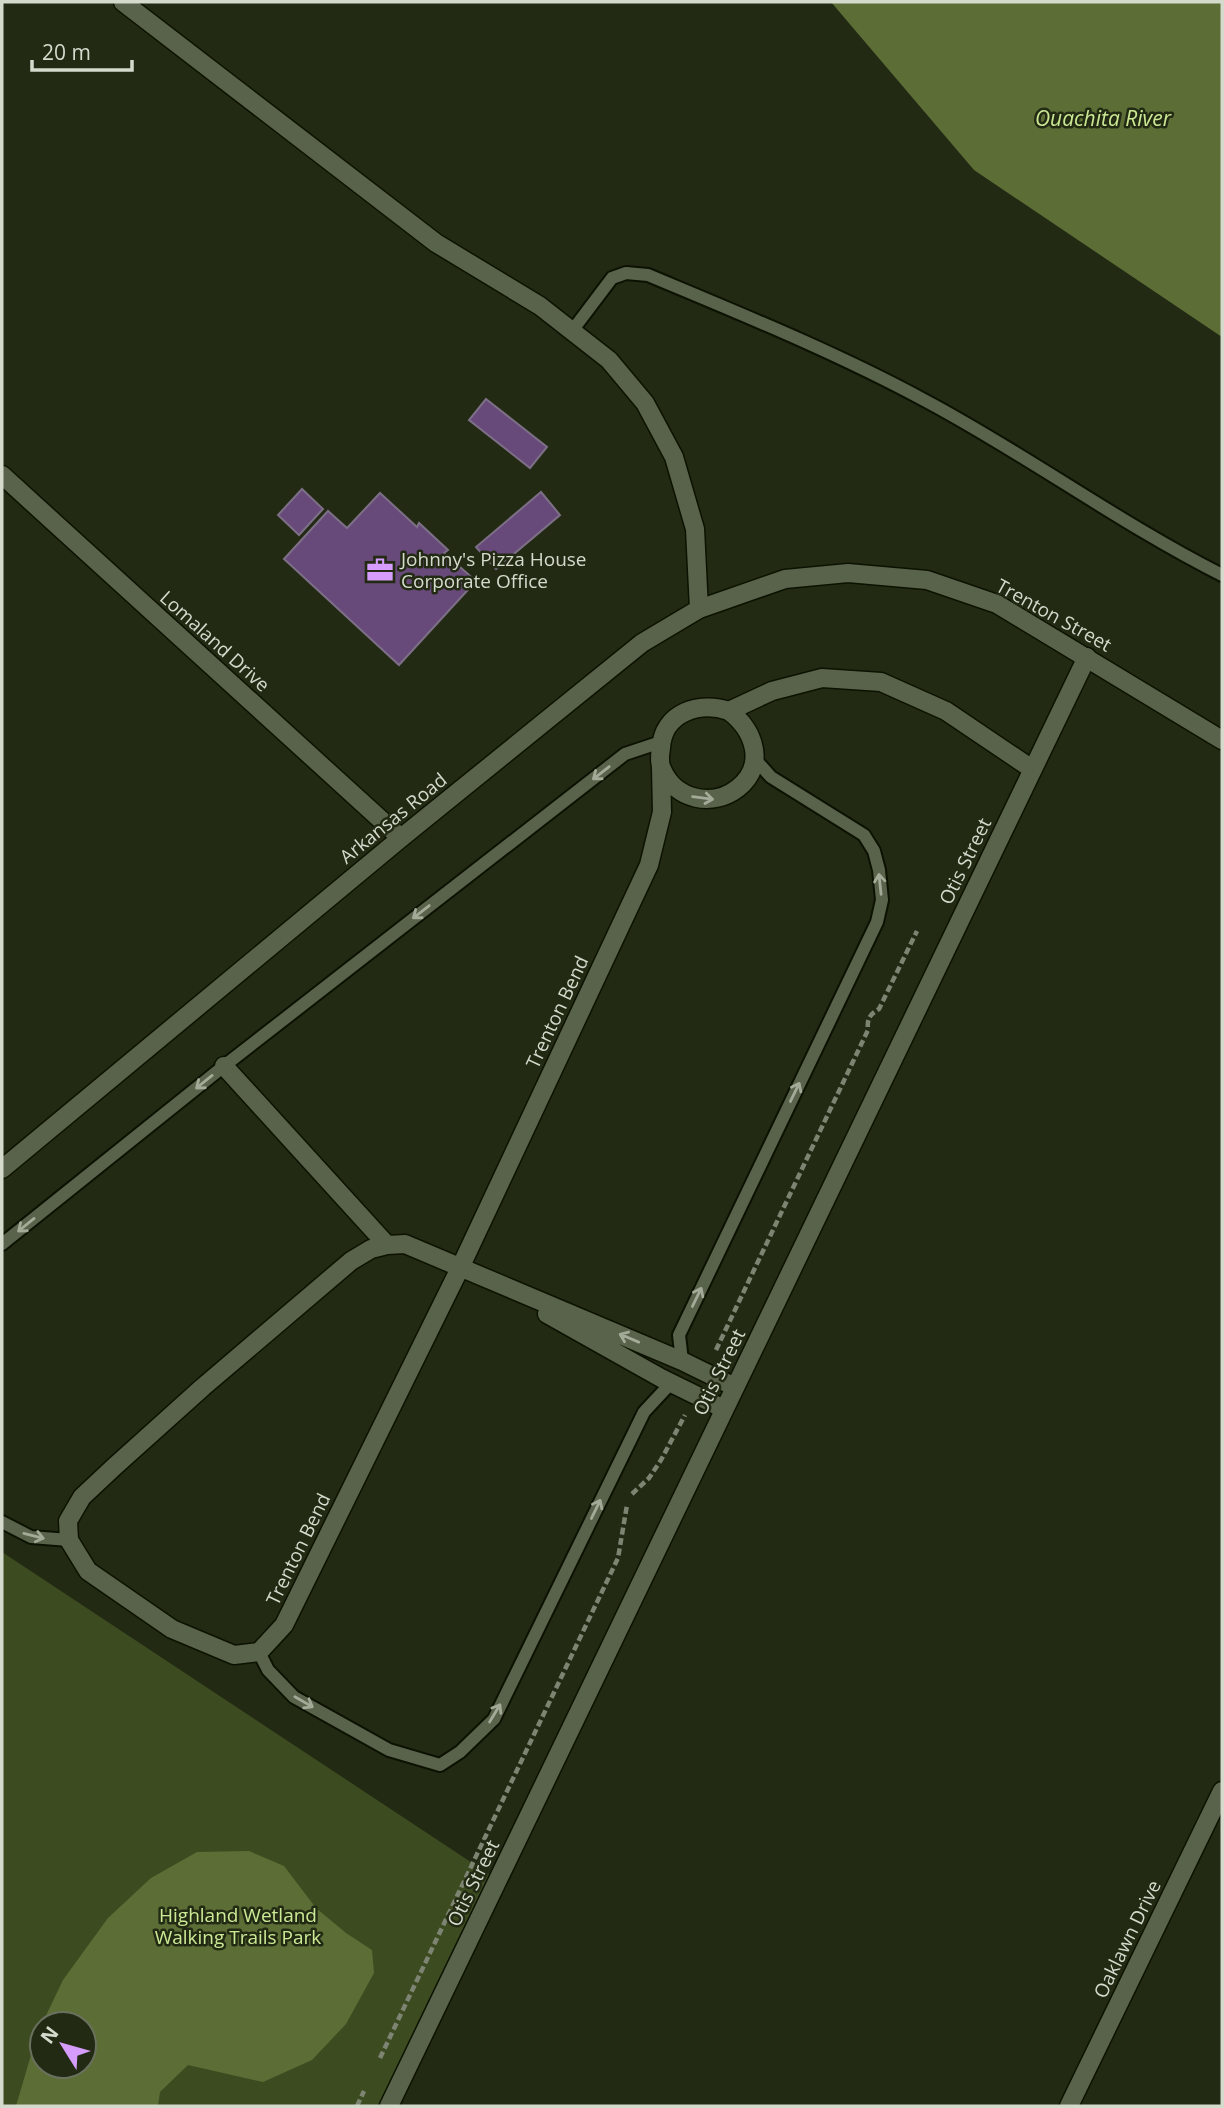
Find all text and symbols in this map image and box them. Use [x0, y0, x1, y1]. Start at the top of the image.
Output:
scale bar [32, 28, 131, 72]
text: 20 m [42, 38, 91, 66]
water label: Ouachita River [1035, 104, 1172, 132]
place label: Johnny's Pizza House Corporate Office [399, 546, 587, 594]
office icon: Johnny's Pizza House Corporate Office [365, 555, 395, 585]
street label: Trenton Street [992, 572, 1117, 658]
street label: Lomaland Drive [154, 585, 276, 697]
one-way arrow [593, 765, 611, 780]
street label: Arkansas Road [334, 767, 452, 869]
one-way arrow [691, 791, 714, 804]
street label: Otis Street [933, 813, 997, 909]
one-way arrow [874, 873, 887, 895]
one-way arrow [413, 904, 431, 919]
street label: Trenton Bend [520, 951, 594, 1073]
one-way arrow [195, 1075, 213, 1090]
one-way arrow [789, 1082, 803, 1103]
one-way arrow [18, 1217, 36, 1232]
one-way arrow [691, 1287, 705, 1308]
street label: Otis Street [687, 1324, 751, 1420]
one-way arrow [618, 1331, 640, 1344]
street label: Trenton Bend [260, 1489, 336, 1609]
one-way arrow [589, 1499, 603, 1520]
one-way arrow [22, 1529, 45, 1543]
one-way arrow [293, 1695, 313, 1709]
one-way arrow [488, 1704, 502, 1724]
street label: Otis Street [441, 1835, 505, 1931]
street label: Oaklawn Drive [1087, 1876, 1167, 2002]
park label: Highland Wetland Walking Trails Park [155, 1902, 321, 1950]
north arrow [28, 2010, 98, 2080]
text: N [34, 2021, 64, 2049]

